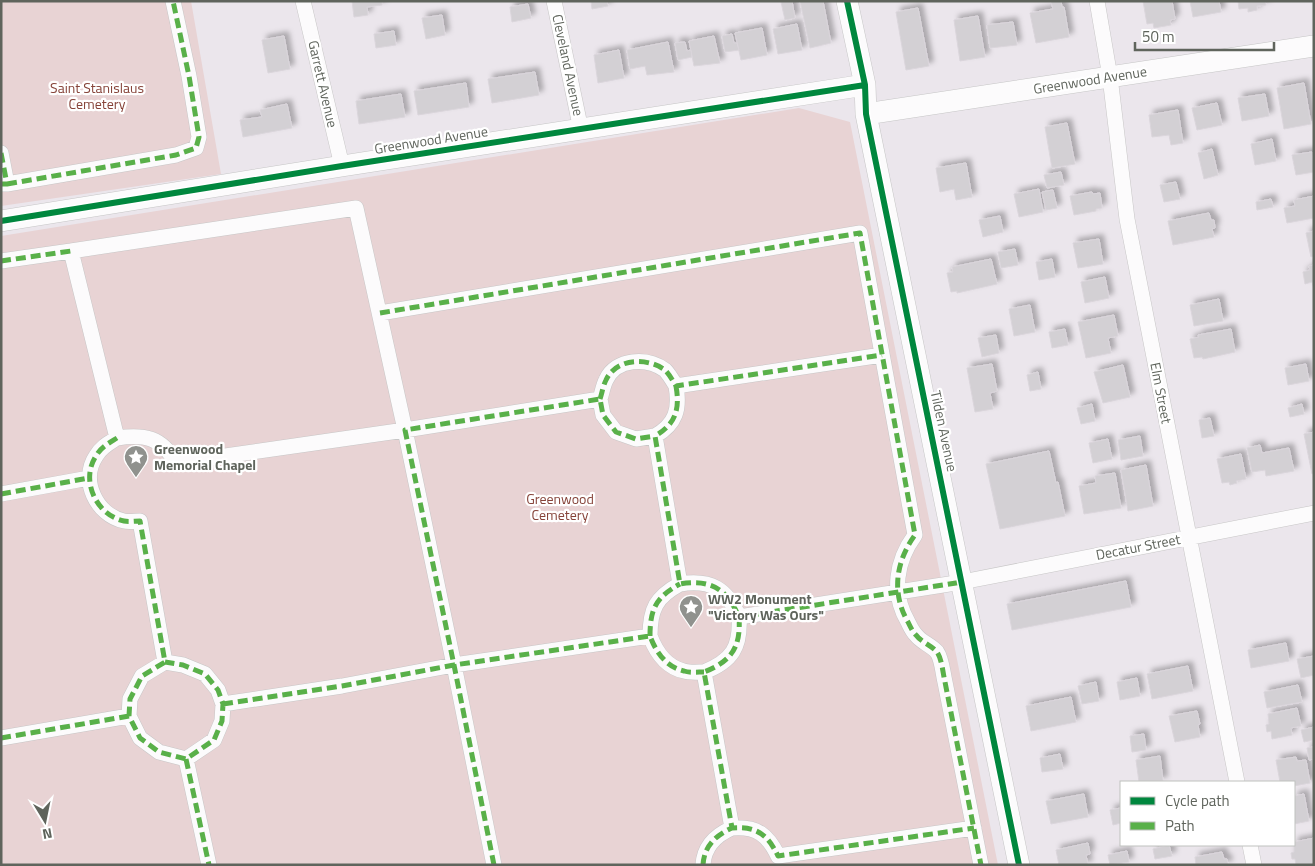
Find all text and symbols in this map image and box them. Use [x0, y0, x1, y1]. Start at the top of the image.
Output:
street label: Cleveland Avenue [547, 12, 590, 118]
scale bar [1135, 20, 1274, 52]
text: 50 m [1142, 25, 1175, 48]
street label: Garrett Avenue [303, 38, 344, 130]
street label: Greenwood Avenue [1032, 60, 1148, 99]
park label: Saint Stanislaus Cemetery [50, 77, 144, 114]
street label: Greenwood Avenue [373, 120, 489, 159]
street label: Elm Street [1145, 361, 1178, 425]
street label: Tilden Avenue [926, 388, 963, 473]
place label: Greenwood Memorial Chapel [154, 438, 256, 475]
place icon: Greenwood Memorial Chapel [123, 444, 149, 478]
park label: Greenwood Cemetery [526, 488, 594, 525]
street label: Decatur Street [1094, 528, 1182, 565]
place label: WW2 Monument "Victory Was Ours" [708, 588, 824, 625]
place icon: WW2 Monument "Victory Was Ours" [678, 594, 704, 628]
legend [1120, 781, 1295, 846]
text: Cycle path [1165, 789, 1230, 812]
north arrow [20, 796, 70, 846]
text: Path [1165, 814, 1195, 837]
text: N [41, 823, 54, 845]

